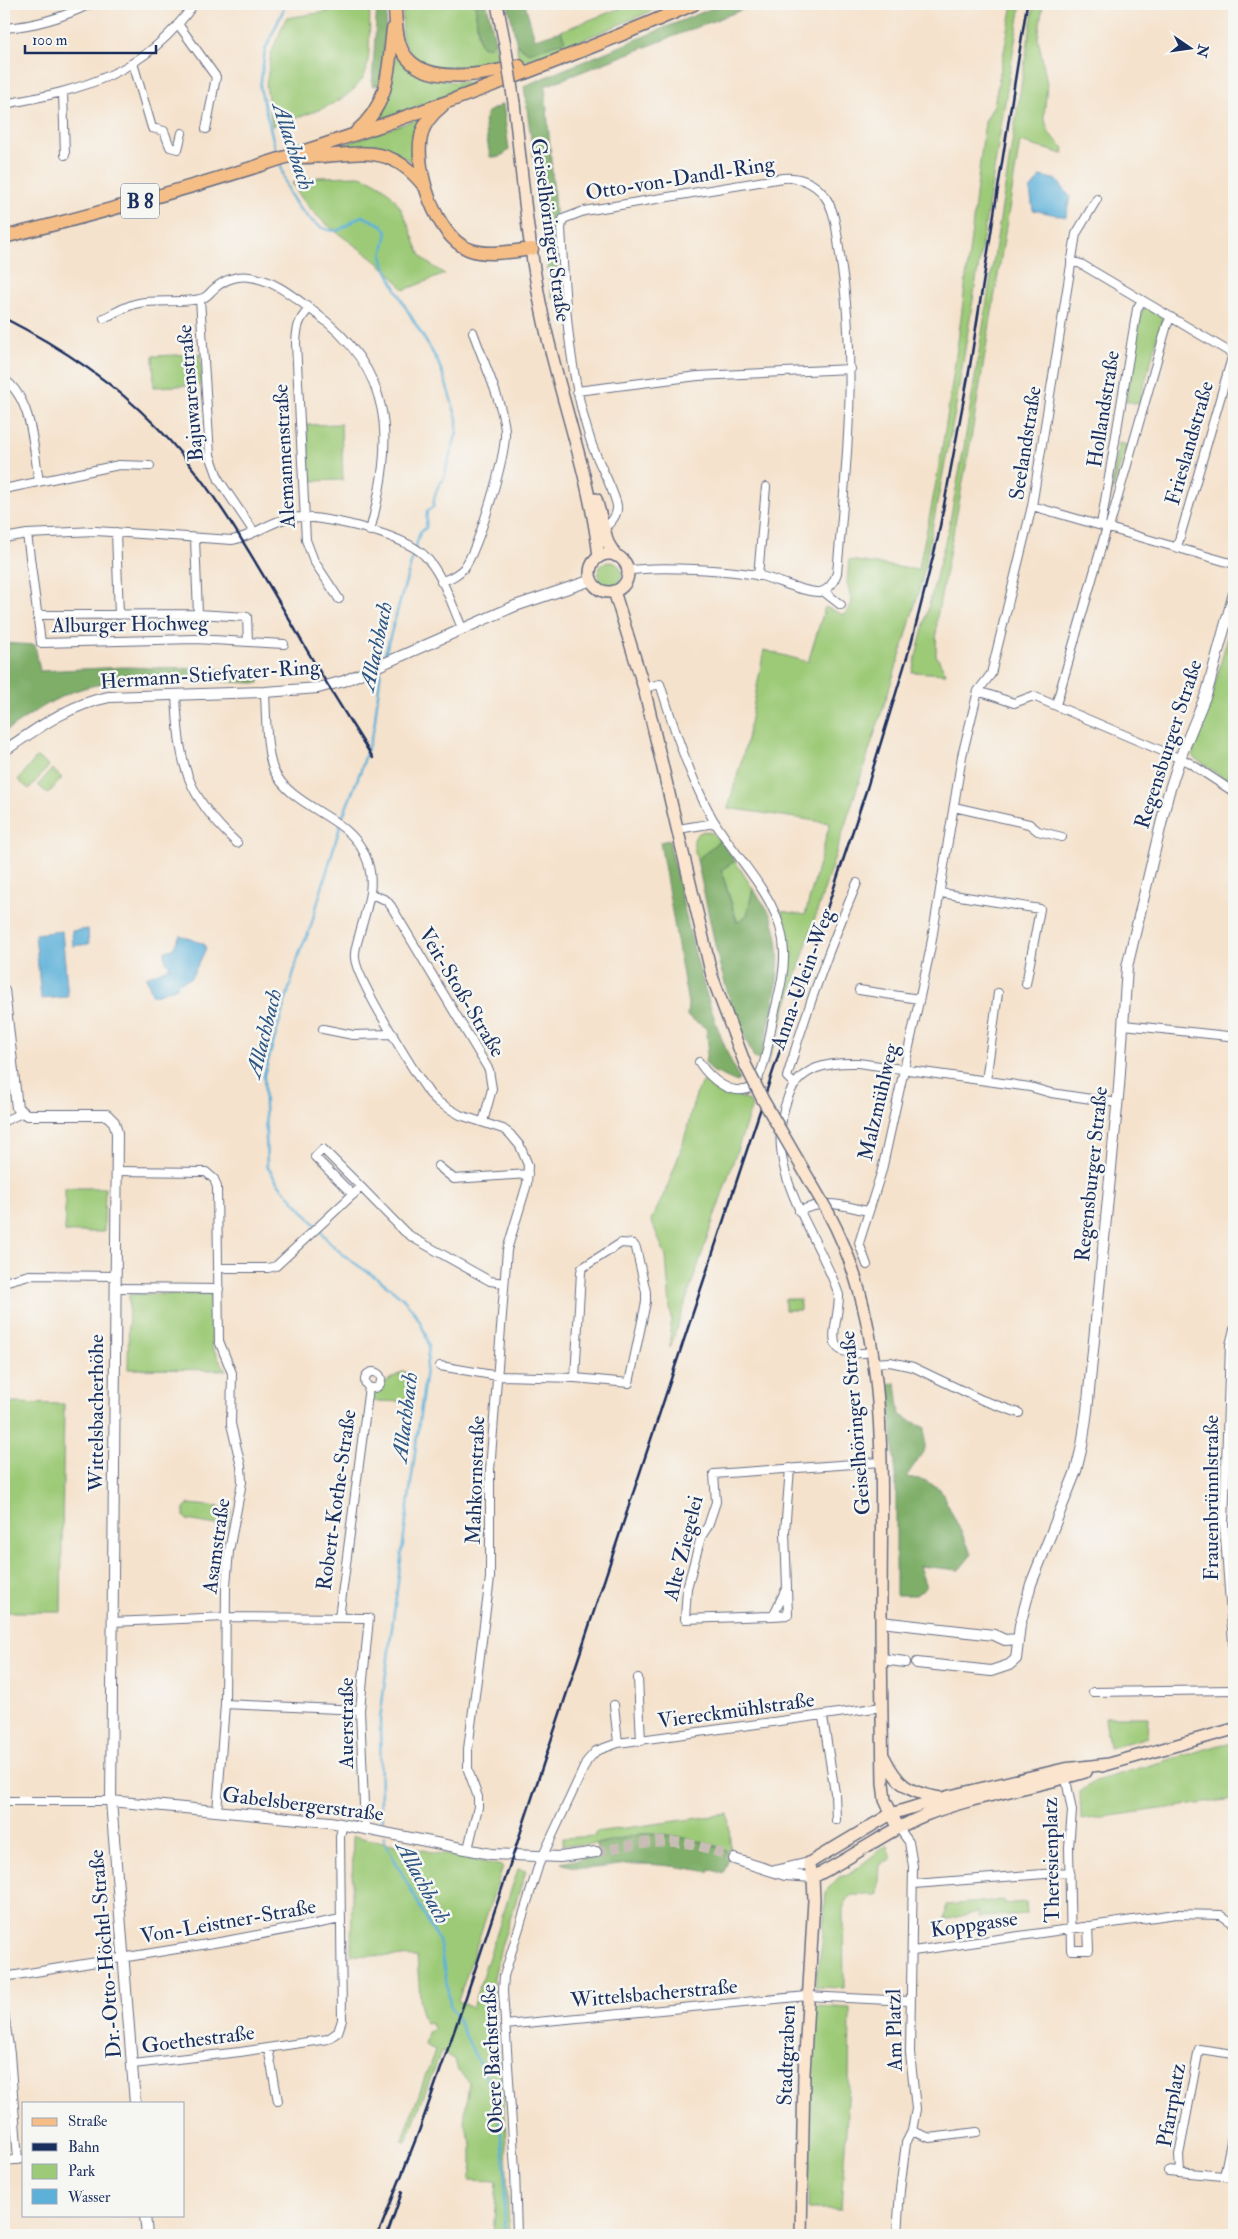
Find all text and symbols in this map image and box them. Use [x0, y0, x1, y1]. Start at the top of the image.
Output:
scale bar [25, 22, 156, 54]
north arrow [1166, 22, 1216, 72]
text: 100 m [32, 31, 68, 50]
text: N [1192, 42, 1212, 59]
water label: Allachbach [265, 97, 320, 194]
street label: Geiselhöringer Straße [524, 137, 577, 324]
street label: Otto-von-Dandl-Ring [584, 150, 777, 207]
road number: B 8 [121, 184, 159, 218]
street label: Bajuwarenstraße [171, 323, 210, 463]
street label: Hollandstraße [1081, 348, 1126, 469]
street label: Frieslandstraße [1159, 378, 1220, 508]
street label: Alemannenstraße [267, 383, 302, 530]
street label: Seelandstraße [1003, 384, 1048, 502]
water label: Allachbach [352, 599, 399, 695]
street label: Alburger Hochweg [50, 610, 209, 639]
street label: Hermann-Stiefvater-Ring [99, 653, 322, 696]
street label: Regensburger Straße [1128, 656, 1209, 832]
street label: Anna-Ulein-Weg [764, 904, 841, 1054]
street label: Veit-Stoß-Straße [412, 922, 511, 1062]
water label: Allachbach [239, 986, 288, 1082]
street label: Malzmühlweg [852, 1040, 905, 1163]
street label: Regensburger Straße [1069, 1085, 1114, 1263]
street label: Geiselhöringer Straße [834, 1329, 877, 1516]
street label: Wittelsbacherhöhe [83, 1334, 110, 1493]
water label: Allachbach [385, 1371, 424, 1466]
street label: Robert-Kothe-Straße [310, 1408, 363, 1592]
street label: Mahkornstraße [460, 1415, 491, 1545]
street label: Frauenbrünnlstraße [1198, 1415, 1225, 1581]
street label: Alte Ziegelei [657, 1492, 710, 1604]
street label: Asamstraße [196, 1496, 237, 1596]
street label: Auerstraße [333, 1677, 360, 1770]
street label: Viereckmühlstraße [656, 1686, 816, 1735]
street label: Gabelsbergerstraße [221, 1781, 385, 1828]
street label: Theresienplatz [1037, 1797, 1066, 1923]
water label: Allachbach [389, 1834, 457, 1929]
street label: Dr.-Otto-Höchtl-Straße [83, 1848, 128, 2060]
street label: Von-Leistner-Straße [138, 1893, 318, 1950]
street label: Koppgasse [929, 1905, 1020, 1944]
street label: Wittelsbacherstraße [568, 1973, 739, 2014]
street label: Obere Bachstraße [475, 1983, 510, 2134]
street label: Am Platzl [880, 1988, 909, 2073]
street label: Stadtgraben [771, 2004, 802, 2106]
street label: Goethestraße [140, 2019, 256, 2060]
street label: Pfarrplatz [1151, 2061, 1192, 2149]
legend [22, 2102, 185, 2216]
text: Straße [68, 2112, 107, 2131]
text: Bahn [68, 2138, 100, 2157]
text: Park [68, 2162, 95, 2181]
text: Wasser [67, 2188, 111, 2207]

